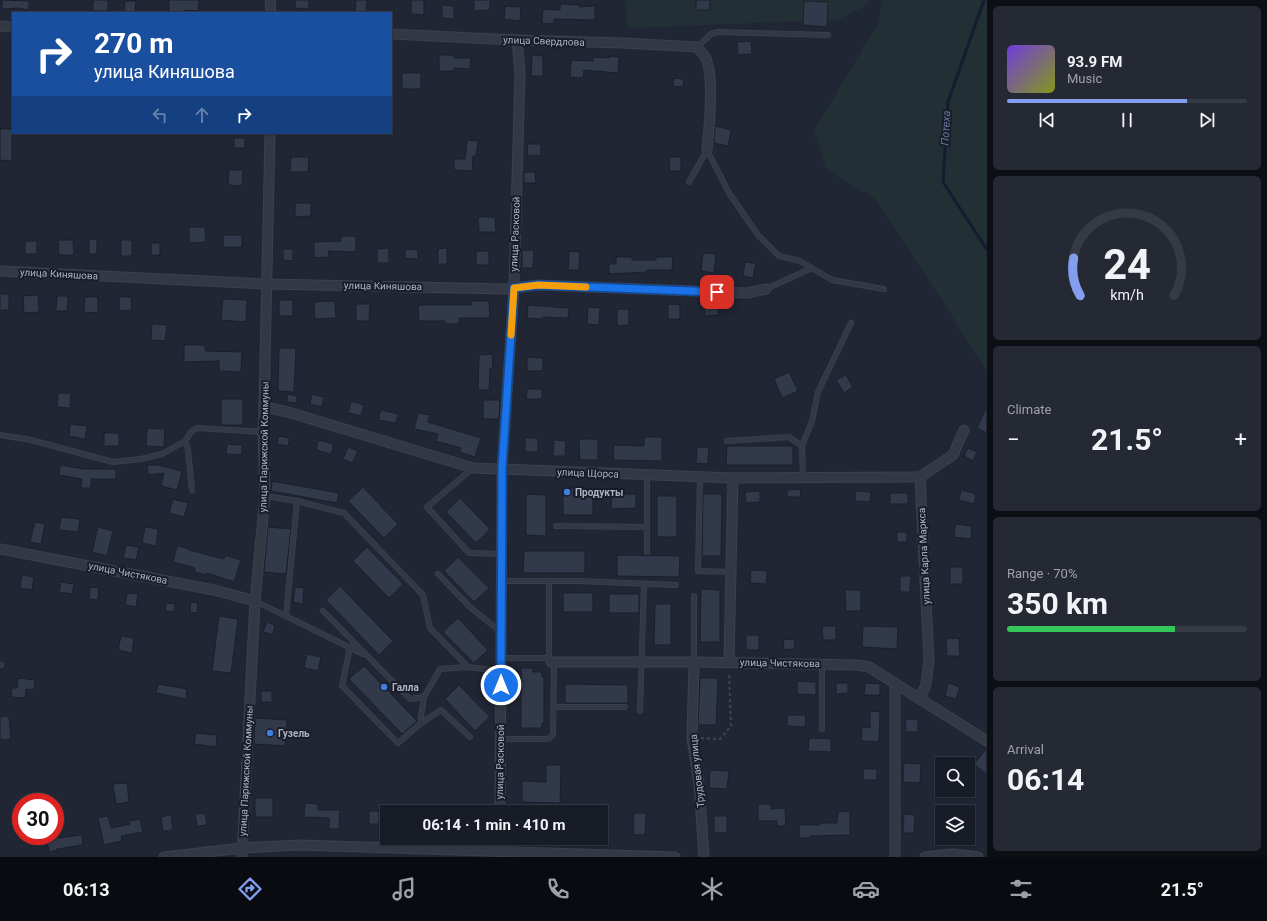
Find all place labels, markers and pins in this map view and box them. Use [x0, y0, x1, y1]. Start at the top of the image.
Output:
pin [700, 275, 734, 309]
marker: Продукты [562, 487, 572, 497]
place label: Продукты [575, 487, 623, 498]
marker: Галла [379, 682, 389, 692]
place label: Галла [392, 682, 419, 693]
marker: Гузель [265, 728, 275, 738]
place label: Гузель [278, 728, 310, 739]

